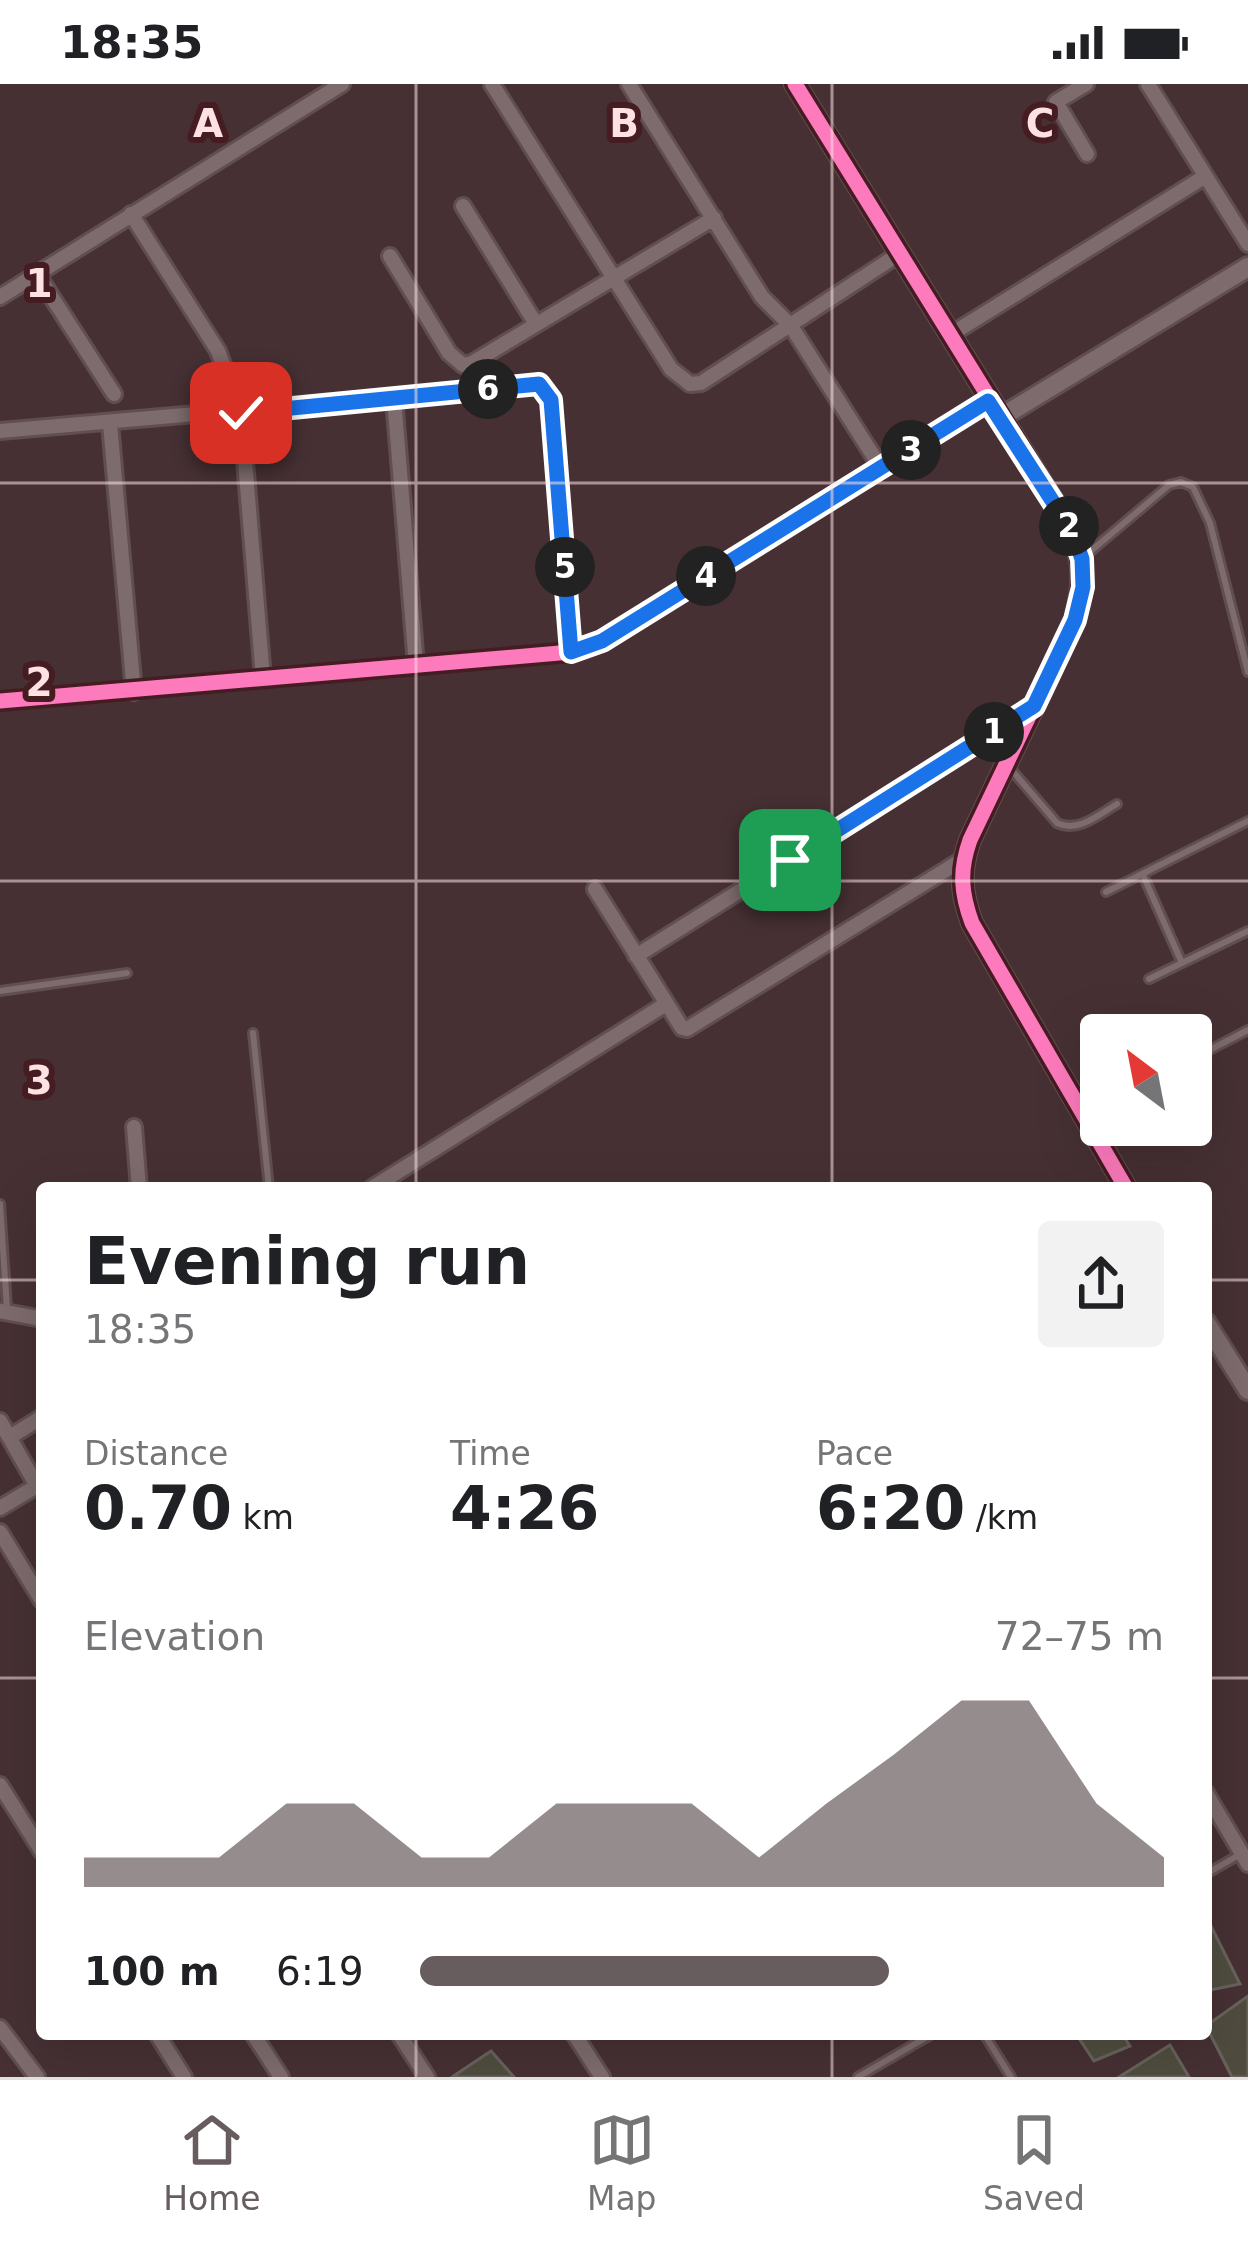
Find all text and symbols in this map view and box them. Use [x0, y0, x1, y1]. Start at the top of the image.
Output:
text: 18:35 [60, 16, 203, 69]
text: A [193, 101, 223, 146]
text: B [609, 101, 639, 146]
text: C [1026, 101, 1054, 146]
text: 1 [25, 261, 53, 306]
pin: 6 [458, 359, 518, 419]
pin [190, 362, 292, 464]
text: 6 [477, 369, 499, 408]
icon: check [208, 380, 274, 446]
pin: 3 [881, 420, 941, 480]
text: 3 [900, 430, 922, 469]
pin: 2 [1039, 496, 1099, 556]
text: 2 [1058, 506, 1080, 545]
pin: 5 [535, 537, 595, 597]
pin: 4 [676, 546, 736, 606]
text: 5 [554, 547, 576, 586]
text: 4 [695, 556, 717, 595]
text: 2 [25, 660, 53, 705]
pin: 1 [964, 702, 1024, 762]
text: 1 [983, 712, 1005, 751]
pin [739, 809, 841, 911]
icon: arrive [757, 827, 823, 893]
north arrow [1080, 1014, 1212, 1146]
map controls [1080, 1014, 1212, 1146]
text: 3 [25, 1058, 53, 1103]
button: share [1038, 1221, 1164, 1347]
text: Evening run [84, 1223, 530, 1300]
text: 18:35 [84, 1307, 196, 1352]
text: Distance [84, 1434, 228, 1473]
text: Time [450, 1434, 531, 1473]
text: Pace [816, 1434, 893, 1473]
text: 0.70 [84, 1473, 232, 1543]
text: 4:26 [450, 1473, 599, 1543]
text: 6:20 [816, 1473, 965, 1543]
text: km [232, 1498, 294, 1537]
text: /km [965, 1498, 1038, 1537]
text: Elevation [84, 1614, 265, 1659]
text: 72–75 m [995, 1614, 1164, 1659]
text: 100 m [84, 1949, 220, 1994]
text: 6:19 [276, 1949, 364, 1994]
tab: Home [163, 2107, 261, 2218]
tab: Map [587, 2107, 657, 2218]
tab: Saved [983, 2107, 1085, 2218]

